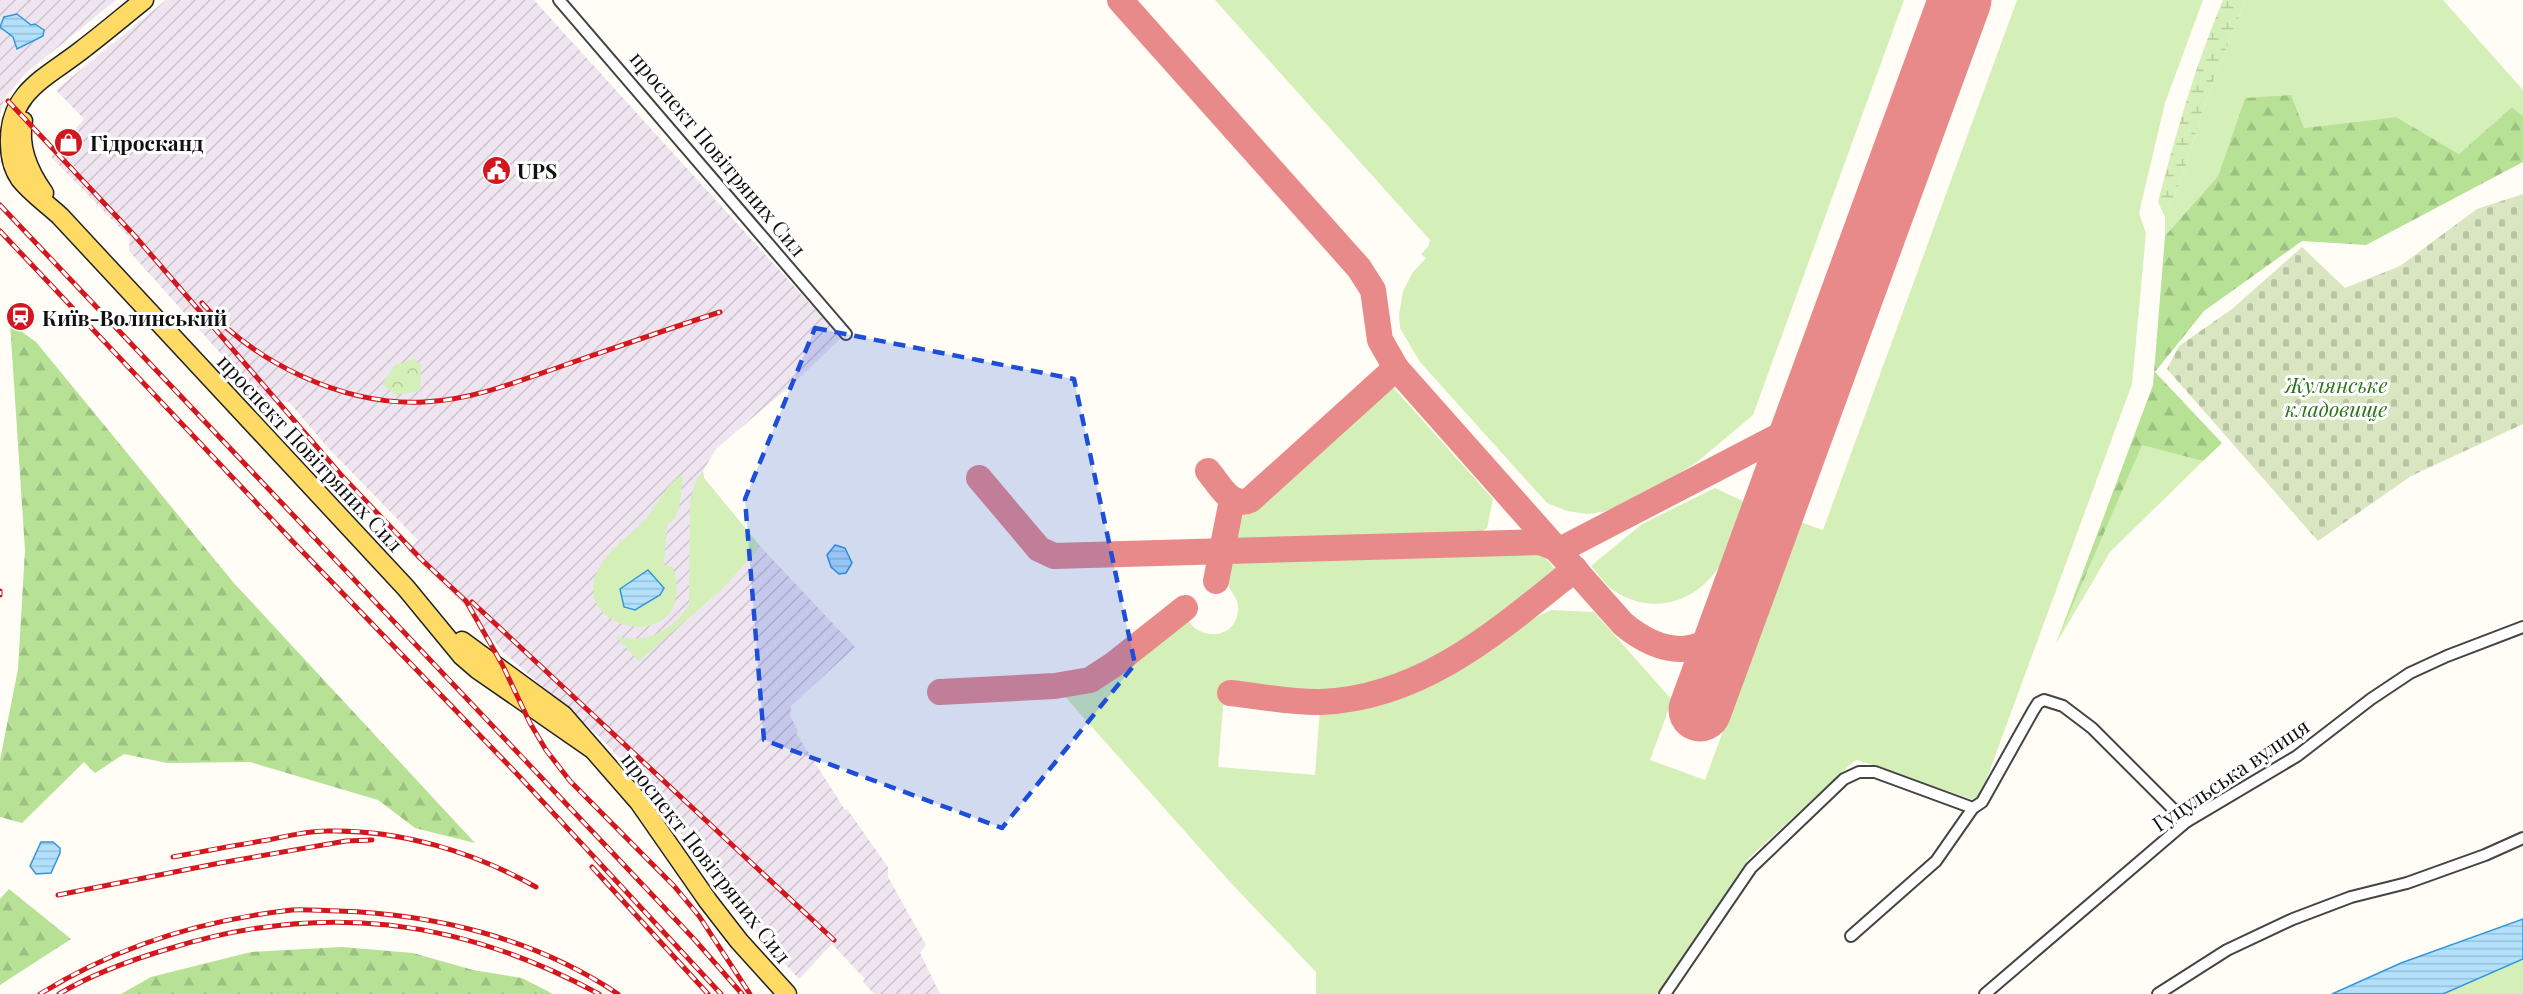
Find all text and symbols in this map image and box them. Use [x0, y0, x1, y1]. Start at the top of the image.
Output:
street label: проспект Повітряних Сил [625, 44, 813, 262]
shop icon: Гідросканд [53, 126, 85, 158]
place label: Гідросканд [90, 128, 204, 156]
public building icon: UPS [480, 154, 512, 186]
place label: UPS [517, 156, 557, 184]
station icon: Київ-Волинський [5, 301, 37, 333]
place label: Київ-Волинський [42, 303, 228, 331]
street label: проспект Повітряних Сил [212, 347, 410, 557]
park label: Жулянське кладовище [2283, 370, 2388, 422]
street label: Гуцульська вулиця [2146, 711, 2314, 837]
street label: проспект Повітряних Сил [616, 746, 798, 968]

